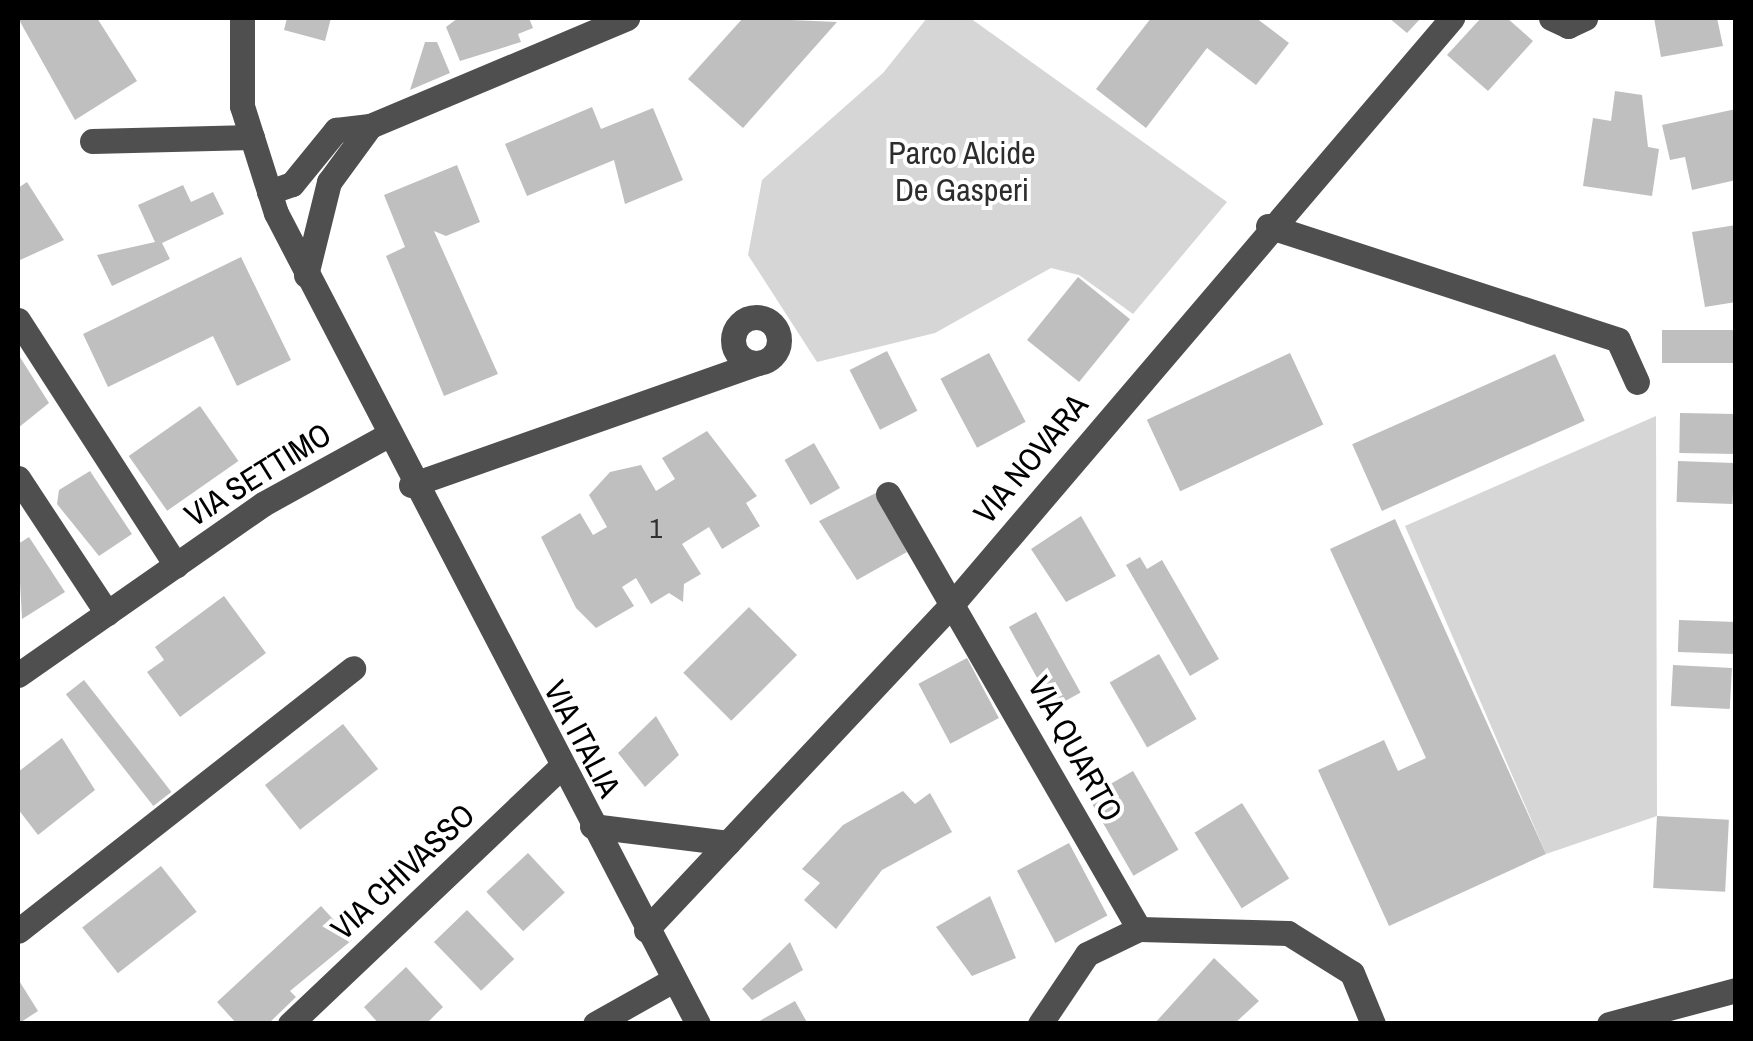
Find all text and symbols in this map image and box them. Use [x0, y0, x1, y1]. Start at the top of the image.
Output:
park label: Parco Alcide De Gasperi [888, 135, 1036, 210]
street label: VIA NOVARA [965, 386, 1097, 532]
street label: VIA SETTIMO [177, 415, 339, 535]
house number: 1 [650, 511, 662, 545]
street label: VIA QUARTO [1019, 669, 1131, 829]
street label: VIA ITALIA [535, 674, 629, 804]
street label: VIA CHIVASSO [323, 795, 483, 949]

